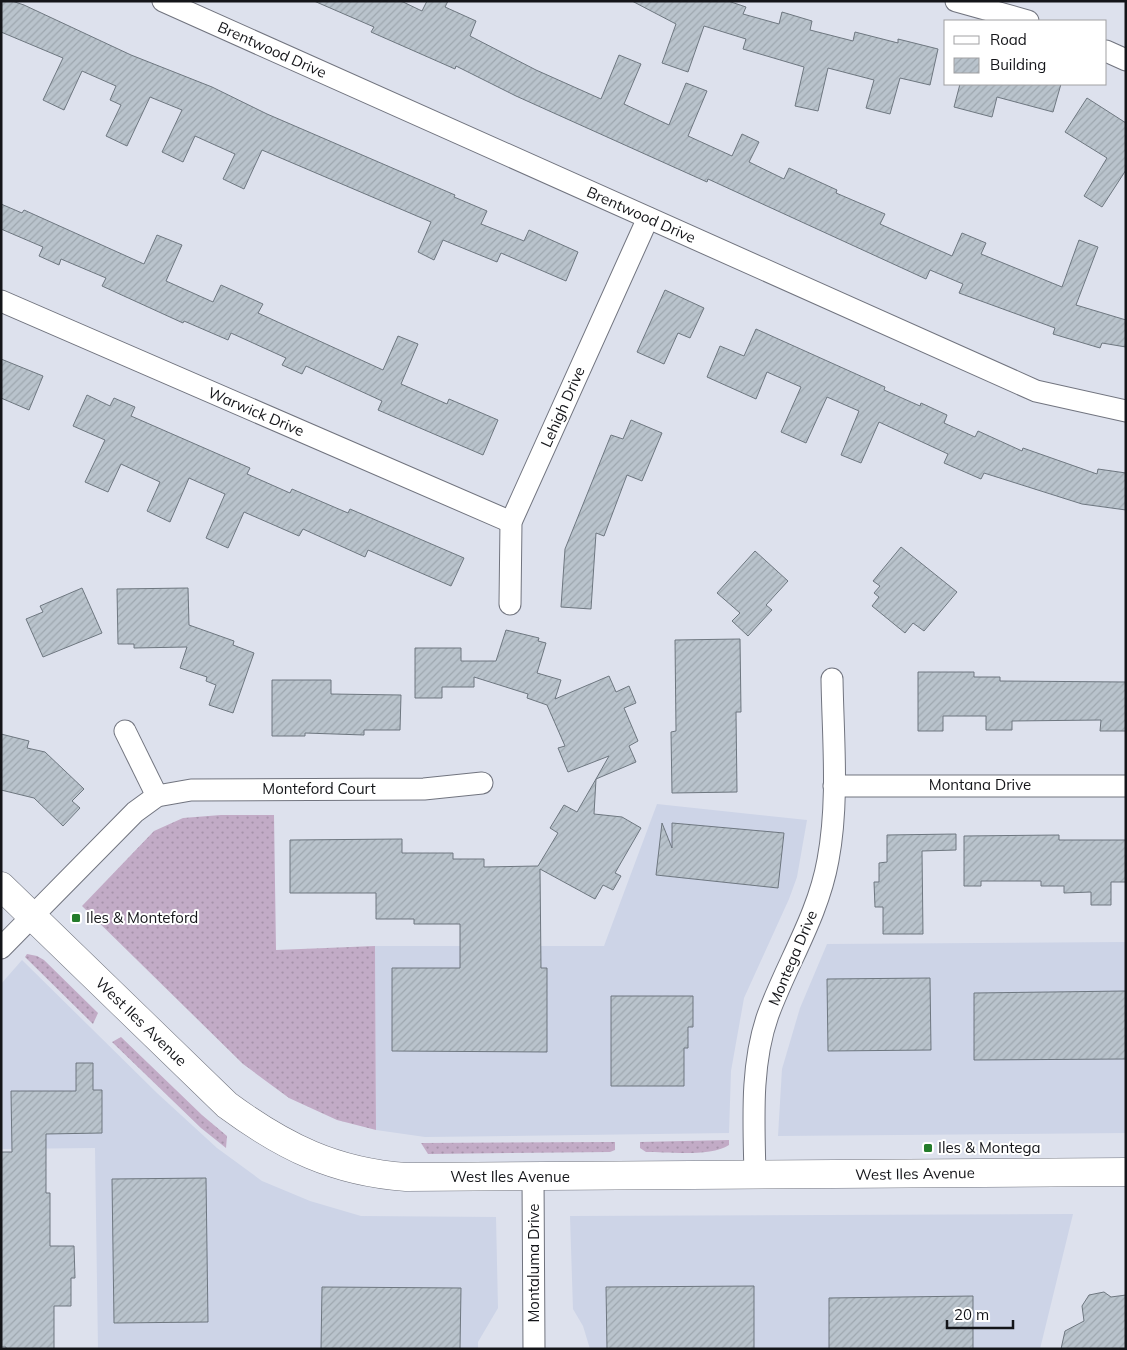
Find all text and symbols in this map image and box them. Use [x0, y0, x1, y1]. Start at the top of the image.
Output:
street label: Brentwood Drive [215, 17, 330, 82]
legend [944, 20, 1107, 85]
text: Road [990, 30, 1027, 49]
text: Building [990, 55, 1046, 74]
street label: Brentwood Drive [584, 182, 699, 247]
street label: Lehigh Drive [536, 363, 589, 450]
street label: Warwick Drive [205, 383, 307, 440]
street label: Montana Drive [929, 775, 1031, 794]
street label: Monteford Court [262, 779, 376, 798]
street label: Montega Drive [764, 907, 821, 1008]
place label: Iles & Monteford [86, 908, 198, 927]
marker: Iles & Monteford [70, 912, 82, 924]
street label: West Iles Avenue [92, 973, 191, 1070]
place label: Iles & Montega [938, 1138, 1041, 1157]
marker: Iles & Montega [922, 1142, 934, 1154]
street label: West Iles Avenue [855, 1163, 975, 1184]
street label: West Iles Avenue [450, 1167, 570, 1186]
street label: Montaluma Drive [524, 1203, 543, 1323]
scale bar [947, 1298, 1013, 1330]
text: 20 m [954, 1305, 989, 1324]

